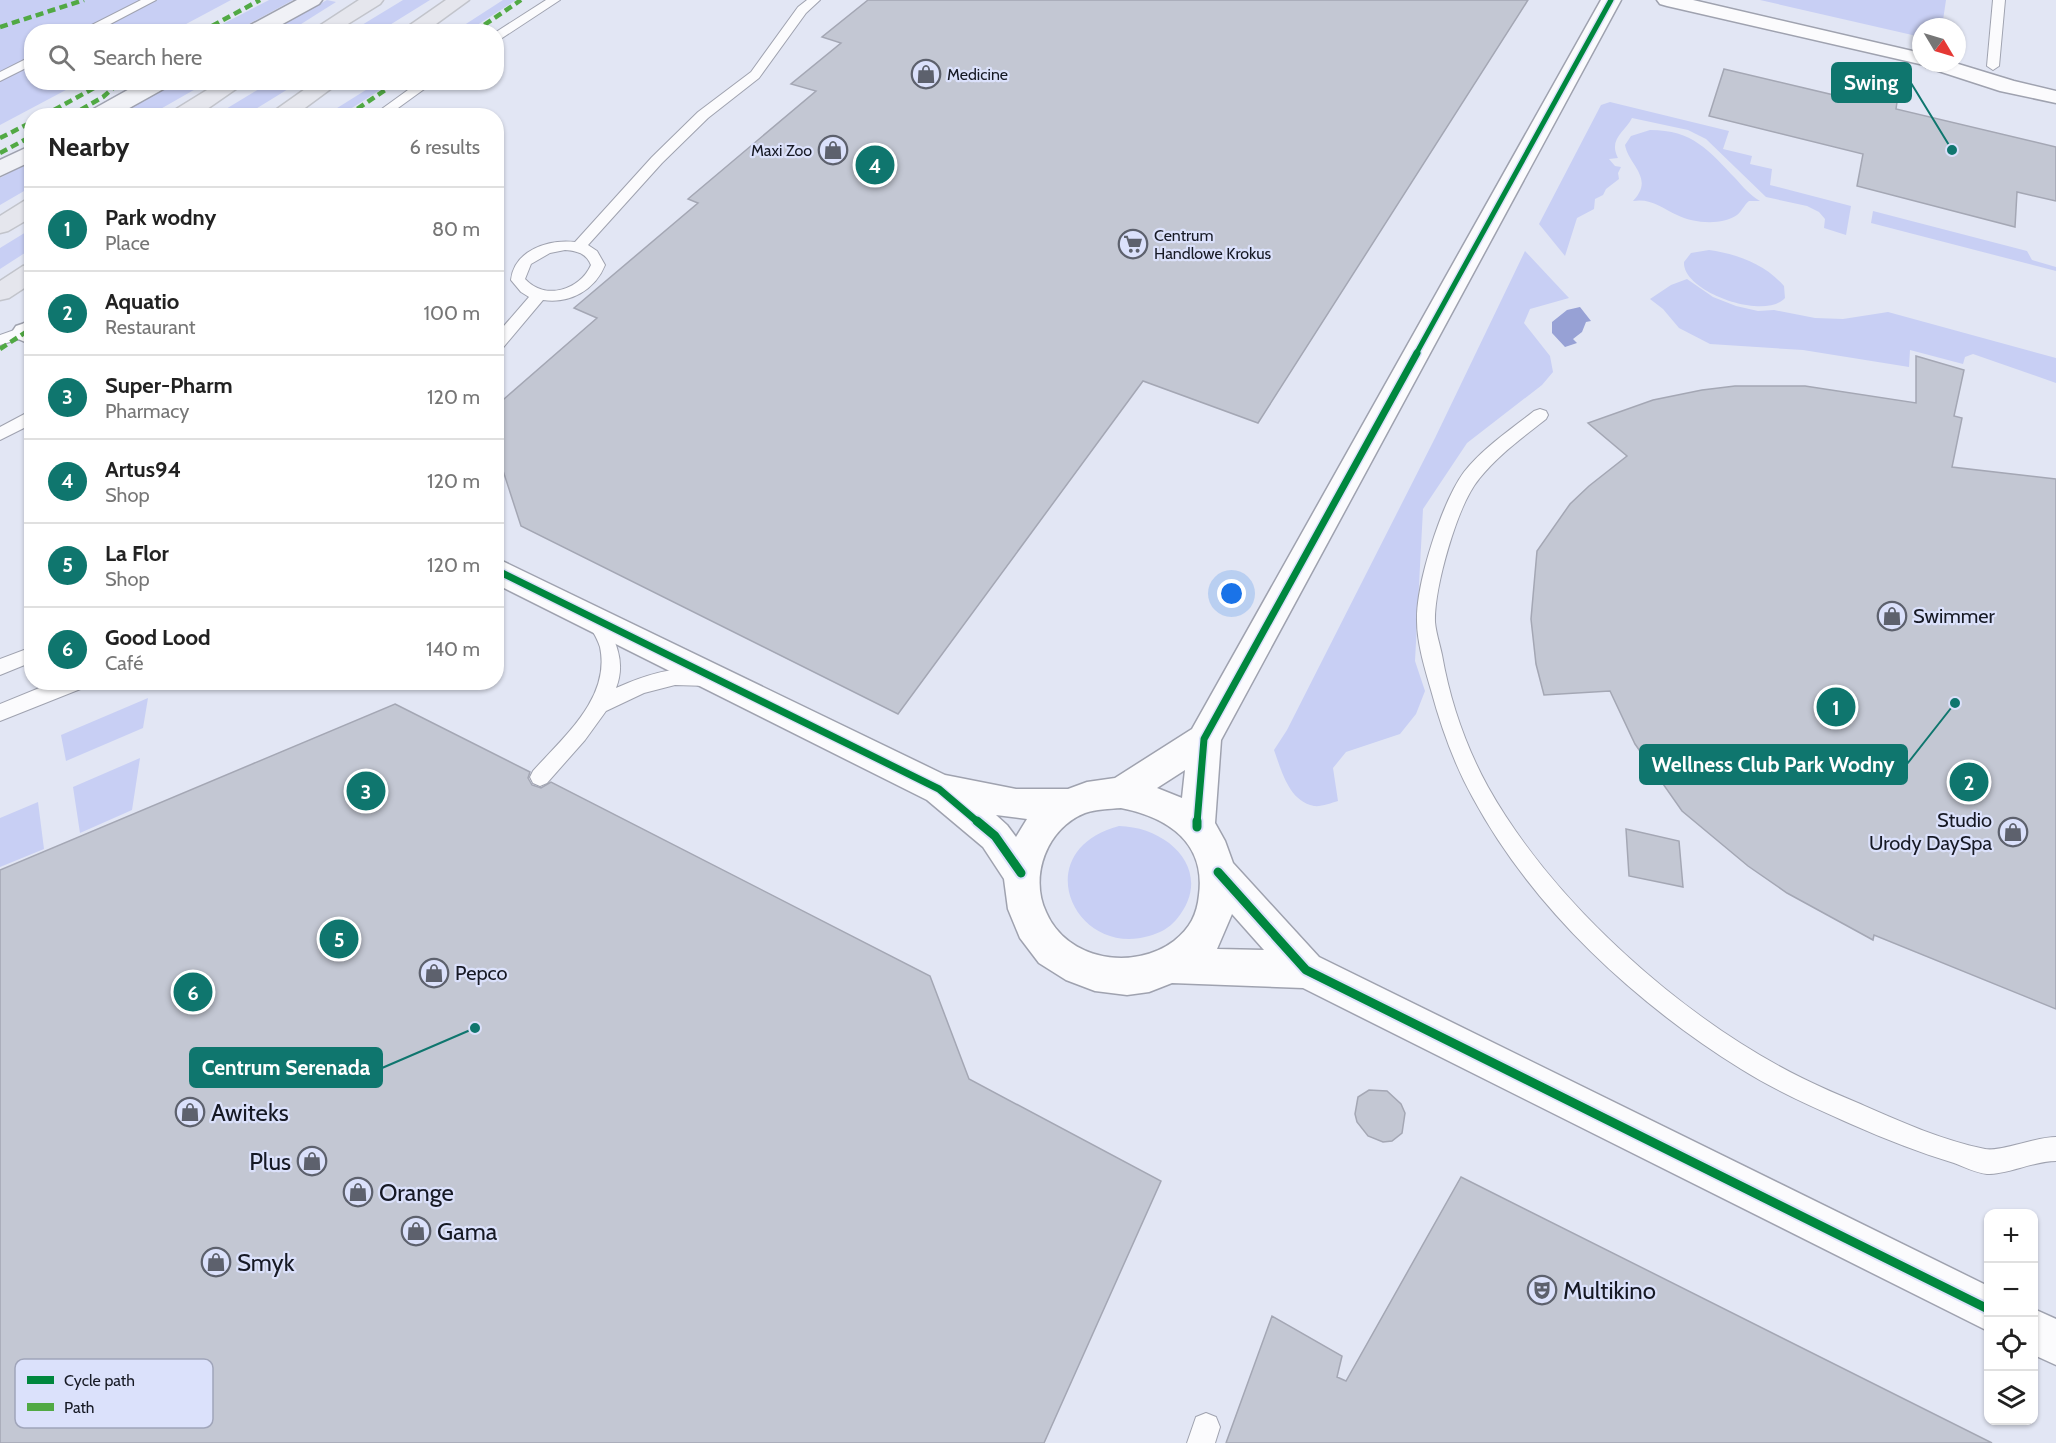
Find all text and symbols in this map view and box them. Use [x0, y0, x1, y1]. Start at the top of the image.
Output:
north arrow [1912, 18, 1966, 72]
search box [24, 24, 504, 90]
icon: search [45, 41, 78, 74]
text: Search here [93, 44, 202, 71]
shop icon: Medicine [910, 58, 942, 90]
callout: Swing [1832, 63, 1911, 102]
place label: Medicine [947, 65, 1008, 84]
text: Swing [1844, 70, 1899, 95]
text: Nearby [48, 131, 129, 163]
shop icon: Maxi Zoo [817, 134, 849, 166]
text: 6 results [409, 135, 480, 159]
place label: Maxi Zoo [751, 141, 812, 160]
pin: 4 [856, 142, 894, 188]
text: Park wodny [105, 204, 216, 231]
text: 1 [64, 217, 71, 241]
text: 80 m [432, 217, 480, 241]
place label: Centrum Handlowe Krokus [1154, 226, 1272, 263]
supermarket icon: Centrum Handlowe Krokus [1117, 228, 1149, 260]
text: Place [105, 231, 150, 255]
text: Aquatio [105, 288, 179, 315]
text: 2 [62, 301, 73, 325]
text: 100 m [424, 301, 480, 325]
text: Restaurant [105, 315, 196, 339]
text: Super-Pharm [105, 372, 233, 399]
text: 3 [62, 385, 73, 409]
text: 120 m [427, 385, 480, 409]
text: Pharmacy [105, 399, 189, 423]
text: Artus94 [105, 456, 181, 483]
text: 4 [61, 469, 74, 493]
text: 120 m [427, 469, 480, 493]
text: Shop [105, 483, 150, 507]
text: La Flor [105, 540, 169, 567]
text: 5 [62, 553, 73, 577]
text: 120 m [427, 553, 480, 577]
text: Shop [105, 567, 150, 591]
your location [1217, 579, 1246, 608]
shop icon: Swimmer [1876, 600, 1908, 632]
place label: Swimmer [1913, 604, 1995, 628]
text: Good Lood [105, 624, 211, 651]
text: 6 [62, 637, 73, 661]
text: 140 m [426, 637, 480, 661]
text: Café [105, 651, 143, 675]
pin: 1 [1816, 684, 1856, 730]
callout: Wellness Club Park Wodny [1640, 745, 1907, 784]
text: Wellness Club Park Wodny [1651, 752, 1895, 777]
pin: 2 [1950, 760, 1988, 804]
pin: 3 [346, 768, 386, 814]
place label: Studio Urody DaySpa [1869, 808, 1992, 855]
shop icon: Studio Urody DaySpa [1997, 816, 2029, 848]
pin: 5 [320, 916, 358, 962]
shop icon: Pepco [418, 957, 450, 989]
place label: Pepco [455, 961, 508, 985]
pin: 6 [174, 970, 212, 1014]
callout: Centrum Serenada [190, 1048, 382, 1087]
text: Centrum Serenada [202, 1055, 371, 1080]
shop icon: Awiteks [174, 1096, 206, 1128]
place label: Awiteks [211, 1098, 289, 1127]
shop icon: Plus [296, 1145, 328, 1177]
place label: Plus [249, 1147, 291, 1176]
shop icon: Orange [342, 1176, 374, 1208]
place label: Orange [379, 1178, 454, 1207]
map controls [1984, 1209, 2038, 1425]
button: + [1984, 1209, 2038, 1263]
shop icon: Gama [400, 1215, 432, 1247]
place label: Gama [437, 1217, 498, 1246]
shop icon: Smyk [200, 1246, 232, 1278]
place label: Smyk [237, 1248, 295, 1277]
button: − [1984, 1263, 2038, 1317]
theatre icon: Multikino [1526, 1274, 1558, 1306]
place label: Multikino [1563, 1276, 1656, 1305]
button: locate [1984, 1317, 2038, 1371]
legend [15, 1359, 213, 1428]
text: Cycle path [64, 1371, 135, 1390]
button: layers [1984, 1371, 2038, 1425]
text: Path [64, 1398, 95, 1417]

